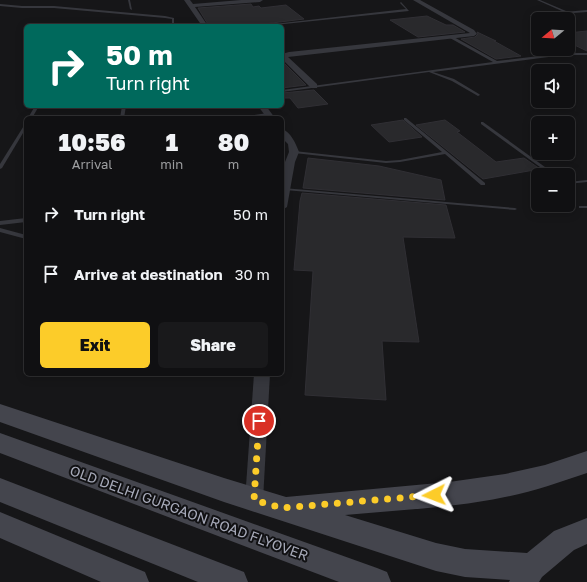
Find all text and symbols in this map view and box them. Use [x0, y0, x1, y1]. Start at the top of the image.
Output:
north arrow [531, 12, 575, 56]
map controls [531, 12, 575, 212]
text: 50 m [106, 38, 173, 71]
icon: right [40, 40, 92, 92]
button: sound [531, 64, 575, 108]
text: Turn right [106, 72, 190, 94]
button: + [531, 116, 575, 160]
text: 10:56 [59, 127, 126, 156]
text: 1 [165, 127, 178, 156]
text: 80 [218, 127, 249, 156]
text: Arrival [72, 156, 113, 172]
text: min [160, 156, 183, 172]
text: m [228, 156, 239, 172]
button: − [531, 168, 575, 212]
icon: right [40, 203, 62, 225]
text: Turn right [74, 205, 145, 223]
text: 50 m [233, 205, 268, 223]
icon: arrive [40, 263, 62, 285]
text: Arrive at destination [74, 265, 223, 283]
text: 30 m [235, 265, 270, 283]
button: Exit [40, 322, 150, 368]
button: Share [158, 322, 268, 368]
pin [242, 404, 276, 438]
icon: arrive [248, 410, 270, 432]
street label: OLD DELHI GURGAON ROAD FLYOVER [68, 461, 311, 564]
position arrow [413, 474, 455, 516]

